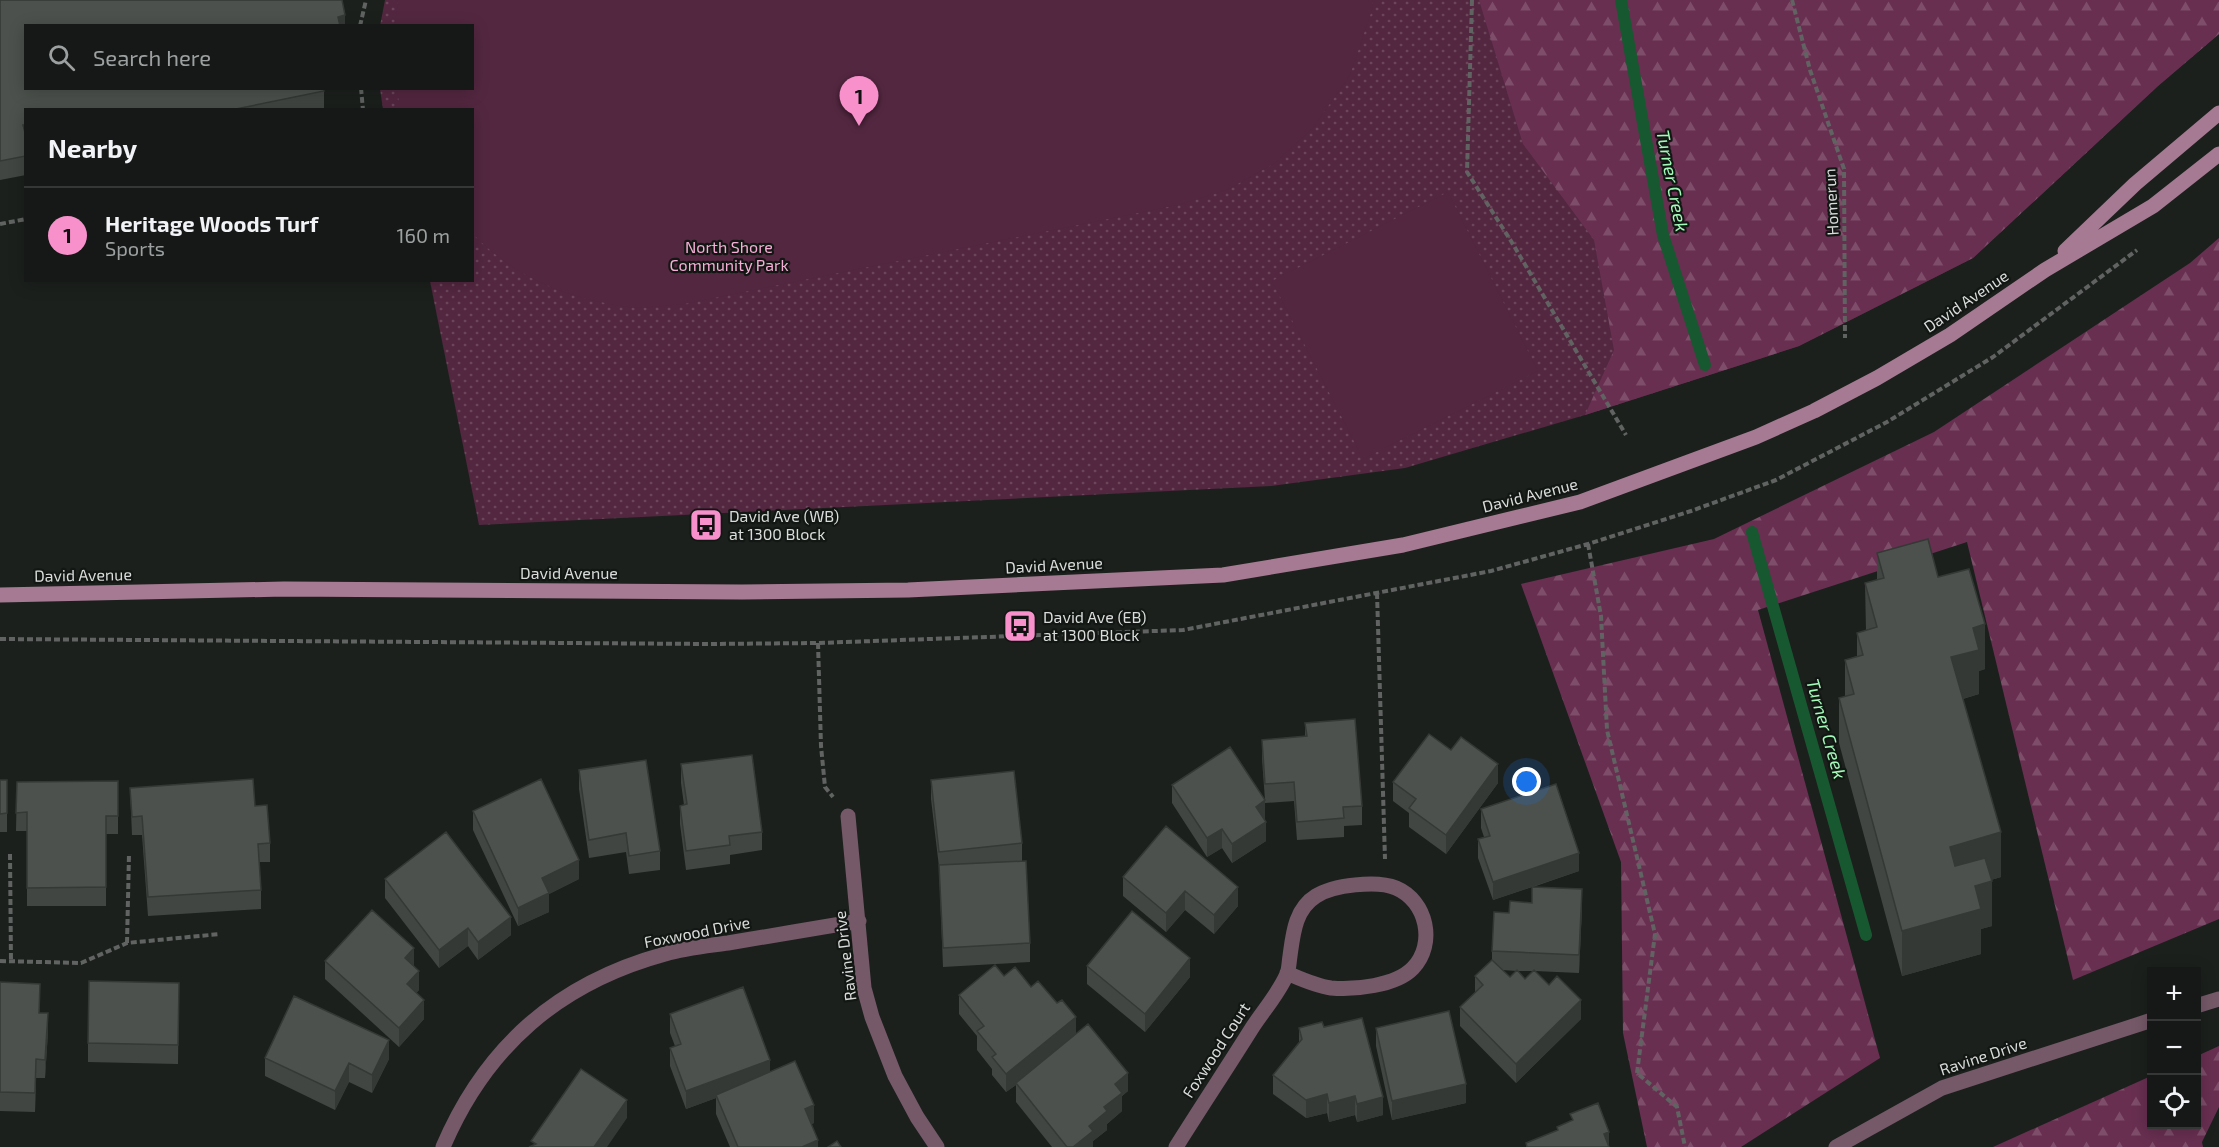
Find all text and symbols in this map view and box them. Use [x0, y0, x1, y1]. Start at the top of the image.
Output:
search box [24, 24, 474, 90]
icon: search [45, 41, 78, 74]
text: Search here [93, 44, 211, 70]
pin: 1 [840, 76, 878, 126]
water label: Turner Creek [1652, 128, 1694, 234]
text: Nearby [48, 132, 137, 163]
street label: Homerun [1819, 168, 1842, 236]
text: Heritage Woods Turf [105, 210, 318, 236]
text: 1 [63, 223, 72, 247]
text: 160 m [397, 223, 450, 247]
text: Sports [105, 236, 165, 260]
park label: North Shore Community Park [669, 237, 789, 274]
street label: David Avenue [1920, 265, 2012, 336]
street label: David Avenue [1480, 473, 1580, 516]
place label: David Ave (WB) at 1300 Block [729, 506, 839, 543]
bus stop icon: David Ave (WB) at 1300 Block [688, 507, 724, 543]
street label: David Avenue [1005, 552, 1103, 577]
street label: David Avenue [520, 563, 618, 582]
street label: David Avenue [34, 564, 132, 585]
place label: David Ave (EB) at 1300 Block [1043, 607, 1146, 644]
bus stop icon: David Ave (EB) at 1300 Block [1002, 608, 1038, 644]
water label: Turner Creek [1802, 676, 1852, 781]
your location [1512, 767, 1541, 796]
street label: Ravine Drive [830, 910, 859, 1002]
street label: Foxwood Drive [642, 912, 752, 951]
map controls [2147, 967, 2201, 1129]
button: + [2147, 967, 2201, 1021]
street label: Foxwood Court [1178, 999, 1253, 1101]
button: − [2147, 1021, 2201, 1075]
street label: Ravine Drive [1937, 1032, 2029, 1079]
button: locate [2147, 1075, 2201, 1129]

